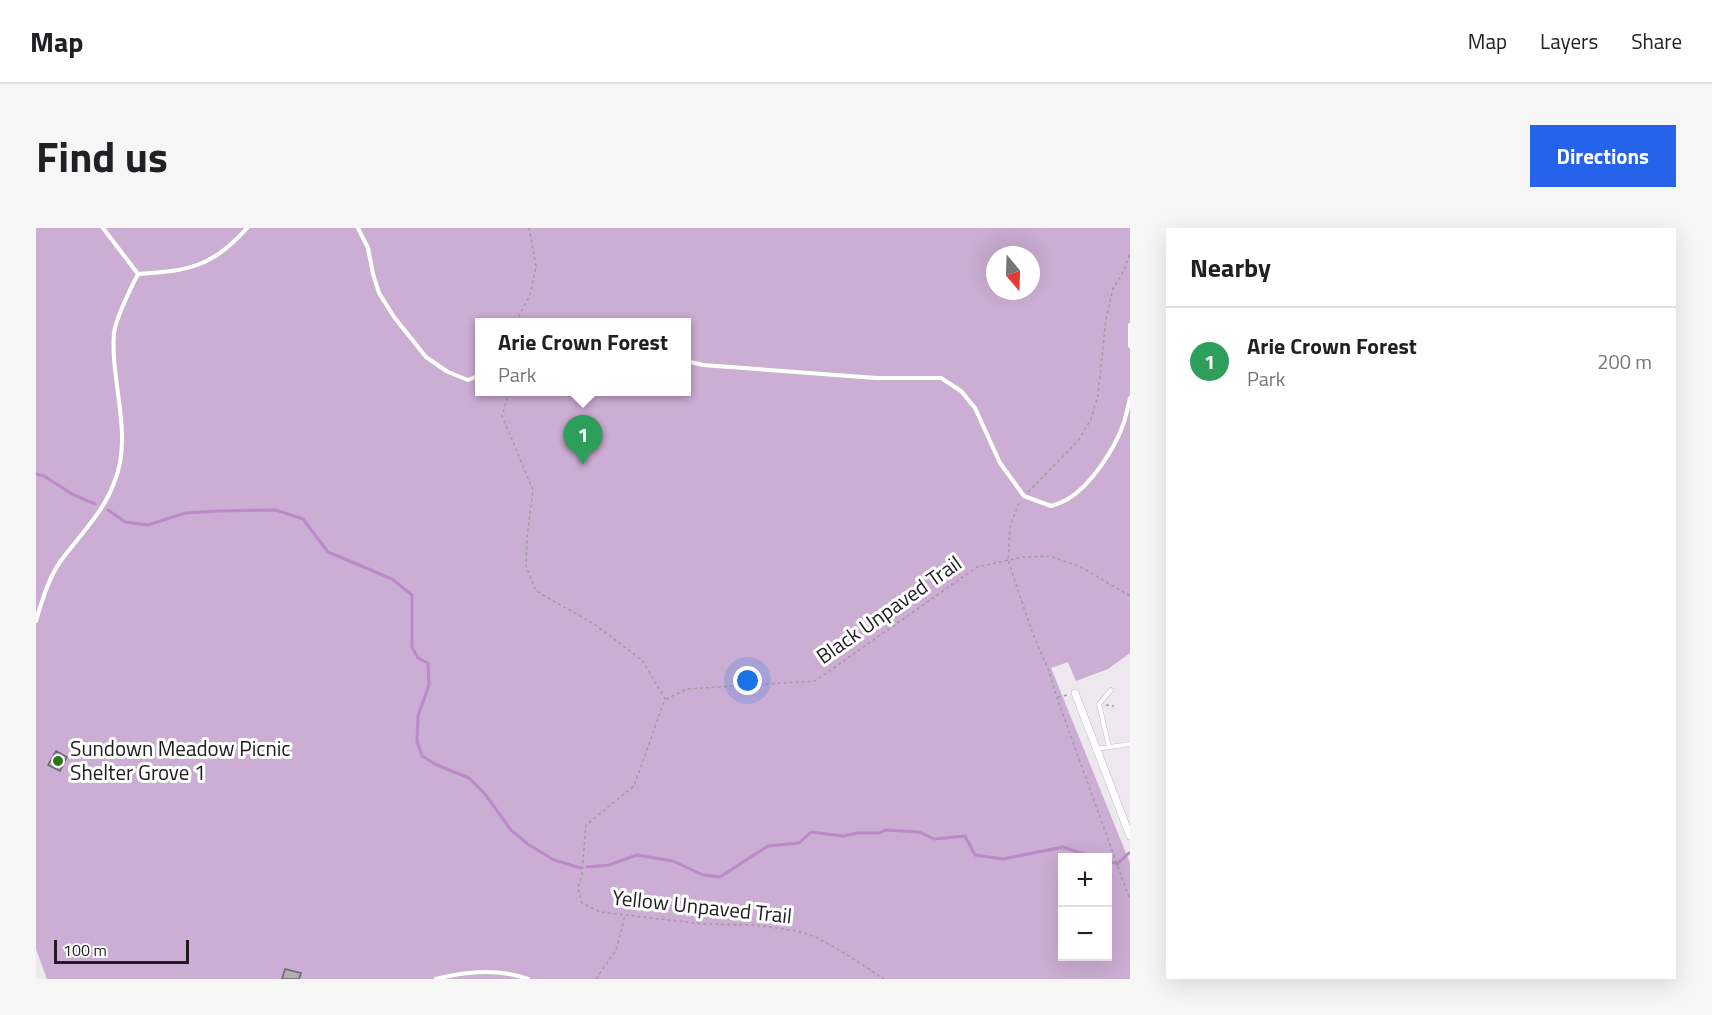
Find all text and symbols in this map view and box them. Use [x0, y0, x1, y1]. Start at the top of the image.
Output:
text: Map [30, 20, 84, 63]
text: Map [1468, 25, 1507, 57]
text: Layers [1540, 25, 1598, 57]
text: Share [1631, 25, 1682, 57]
text: Find us [36, 124, 168, 188]
button: Directions [1530, 125, 1676, 187]
north arrow [986, 246, 1040, 300]
text: Nearby [1190, 248, 1271, 287]
popup [475, 318, 691, 396]
text: Arie Crown Forest [498, 325, 668, 359]
text: Arie Crown Forest [1247, 329, 1417, 363]
text: 1 [1204, 346, 1215, 377]
text: 200 m [1597, 346, 1652, 377]
text: Park [498, 359, 536, 390]
text: Park [1247, 363, 1285, 394]
pin: 1 [564, 416, 602, 465]
street label: Black Unpaved Trail [809, 547, 968, 671]
your location [733, 666, 762, 695]
place label: Sundown Meadow Picnic Shelter Grove 1 [70, 732, 290, 788]
marker: Sundown Meadow Picnic Shelter Grove 1 [51, 754, 65, 768]
map controls [1058, 853, 1112, 961]
button: + [1058, 853, 1112, 907]
street label: Yellow Unpaved Trail [611, 881, 794, 931]
button: − [1058, 907, 1112, 961]
scale bar [54, 937, 189, 964]
text: 100 m [63, 938, 107, 962]

